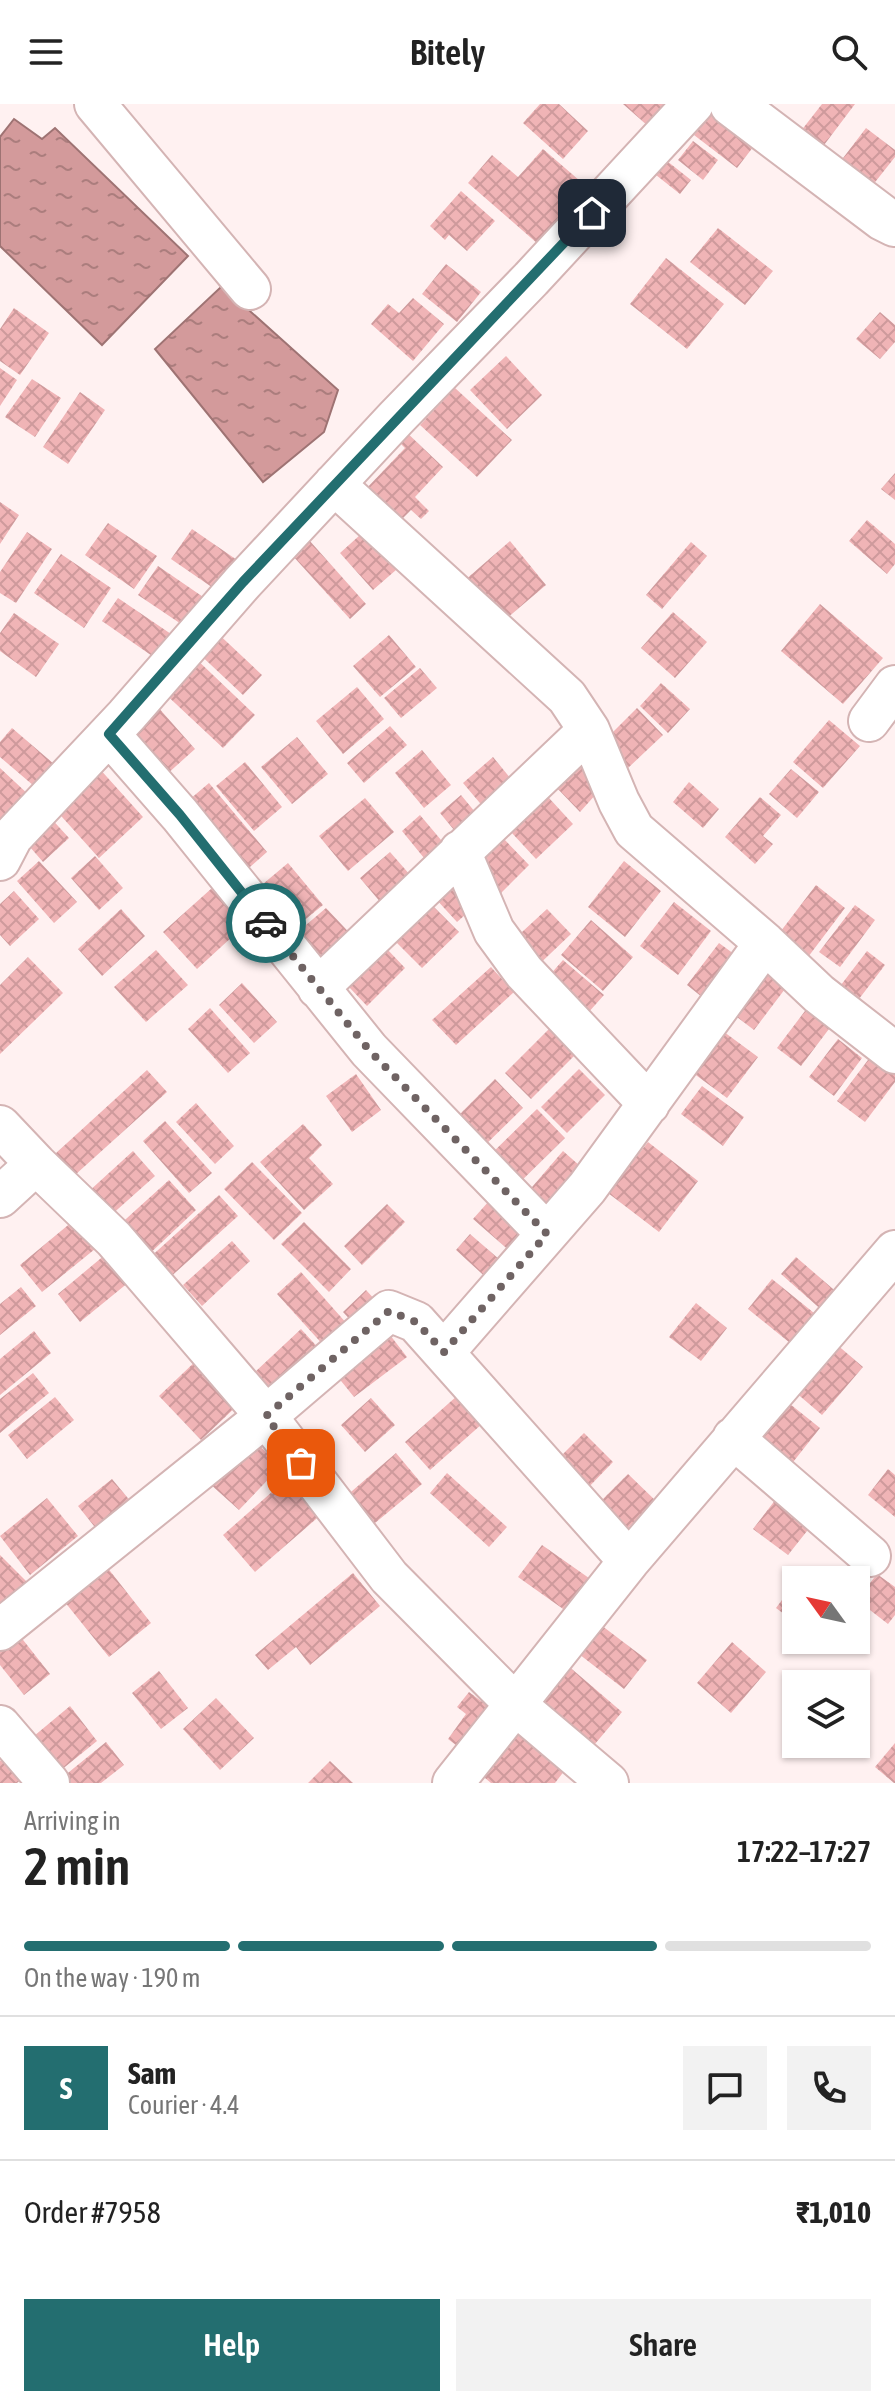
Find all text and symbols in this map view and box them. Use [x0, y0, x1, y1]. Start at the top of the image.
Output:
icon: menu [24, 30, 68, 74]
icon: search [827, 30, 871, 74]
text: Bitely [410, 31, 485, 73]
pin [558, 179, 626, 247]
icon: home [570, 191, 614, 235]
courier [226, 883, 306, 963]
icon: car [244, 901, 288, 945]
pin [267, 1429, 335, 1497]
icon: bag [279, 1441, 323, 1485]
north arrow [782, 1566, 870, 1654]
map controls [782, 1566, 870, 1758]
button: layers [782, 1670, 870, 1758]
text: Arriving in [24, 1806, 121, 1836]
text: 17:22–17:27 [737, 1834, 871, 1868]
text: 2 min [24, 1836, 130, 1896]
text: On the way · 190 m [24, 1963, 201, 1993]
button: chat [683, 2046, 767, 2130]
button: phone [787, 2046, 871, 2130]
text: Sam [128, 2056, 176, 2090]
text: S [60, 2071, 72, 2105]
text: Courier · 4.4 [128, 2090, 239, 2120]
text: Order #7958 [24, 2195, 161, 2229]
text: ₹1,010 [796, 2195, 871, 2229]
button: Help [24, 2299, 440, 2391]
button: Share [456, 2299, 871, 2391]

